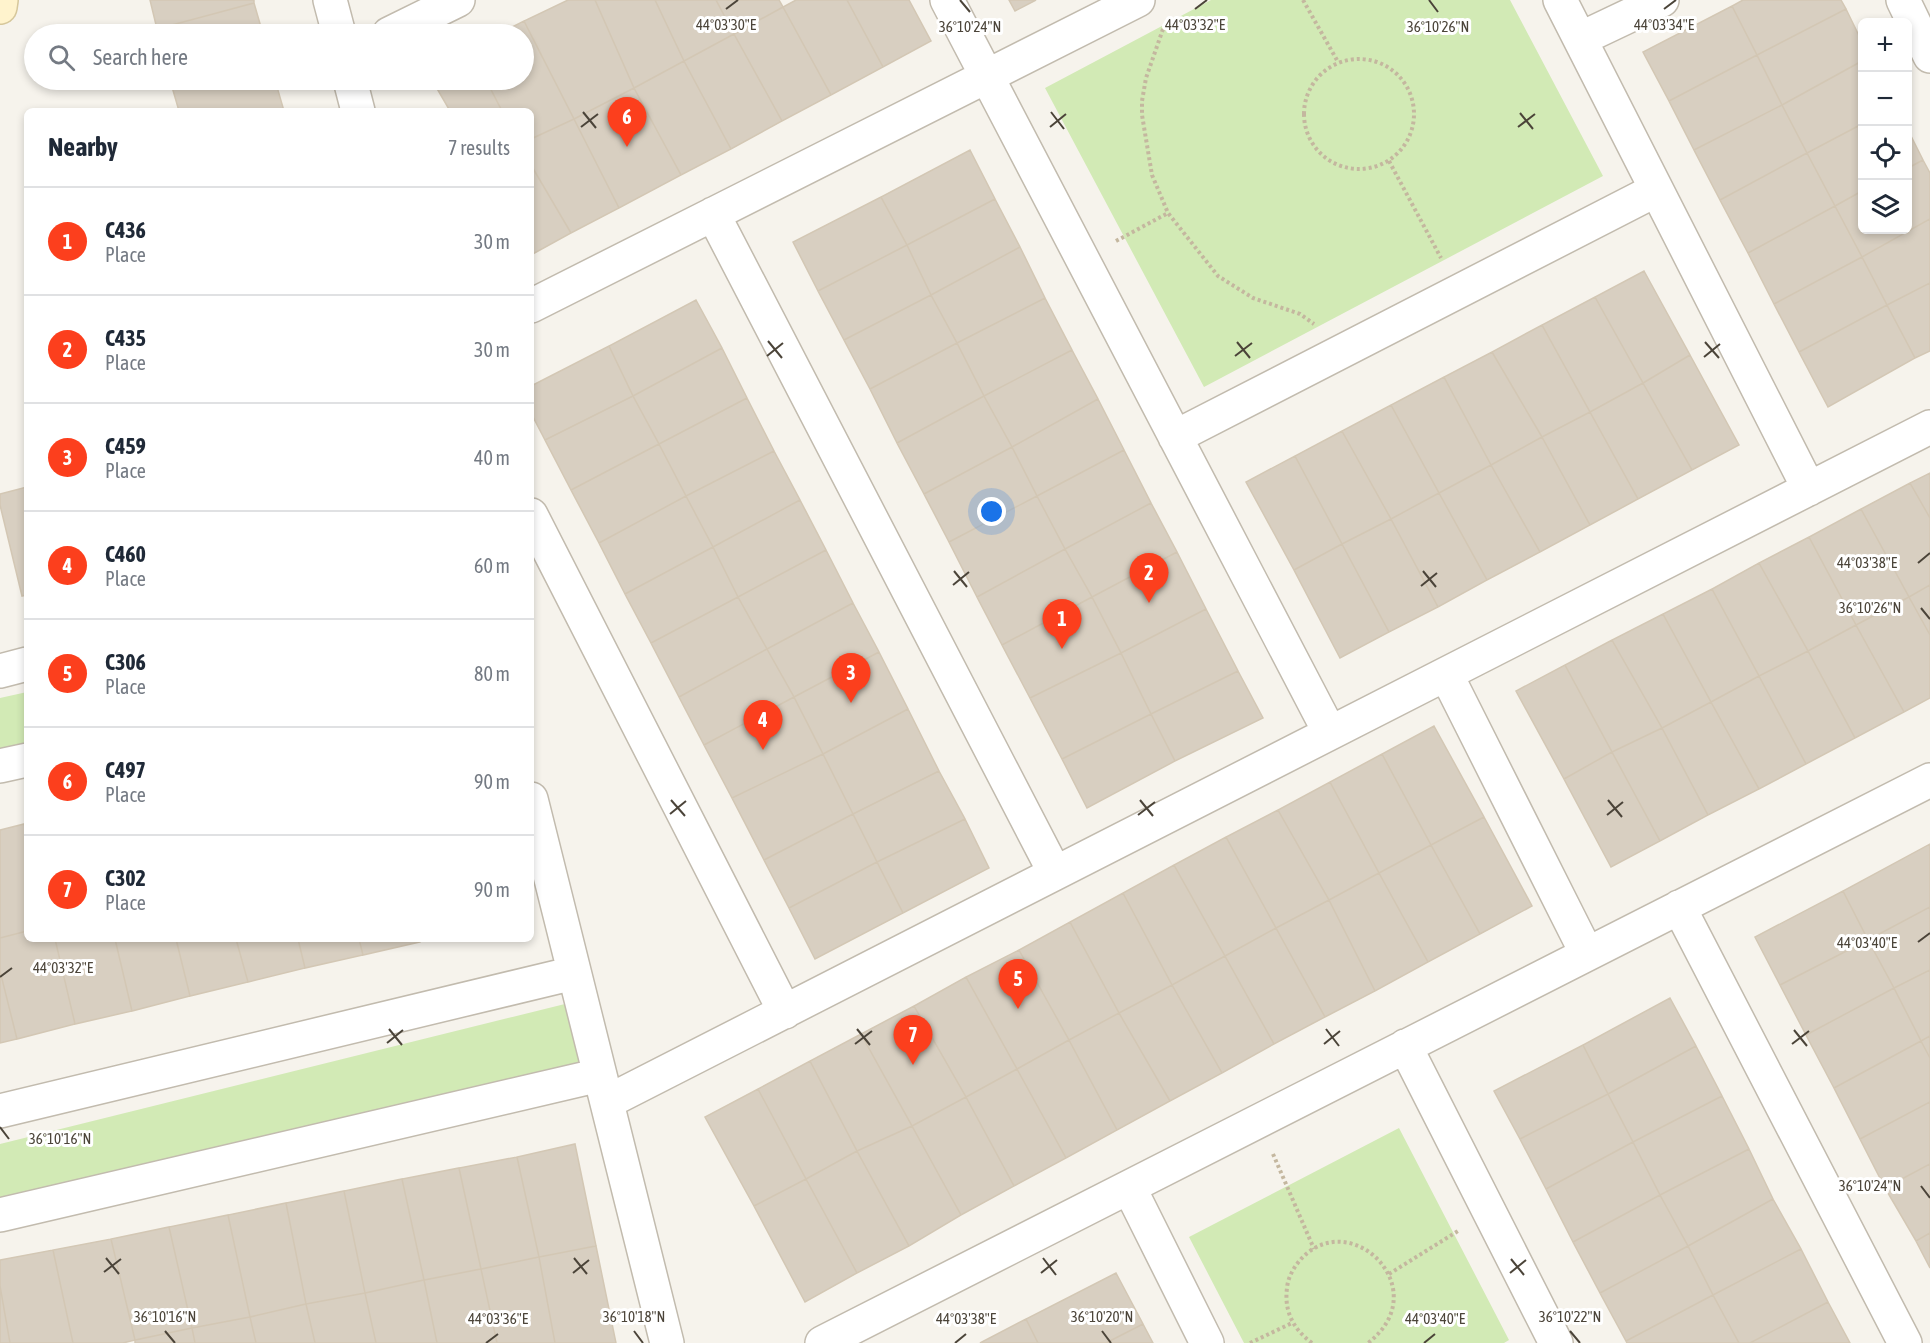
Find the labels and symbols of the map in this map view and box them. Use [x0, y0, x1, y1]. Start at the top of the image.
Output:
text: 44°03'30"E [696, 16, 757, 33]
text: 44°03'32"E [1165, 16, 1226, 33]
text: 44°03'34"E [1634, 16, 1695, 33]
text: 36°10'24"N [939, 18, 1001, 35]
text: 36°10'26"N [1407, 18, 1469, 35]
pin: 6 [608, 98, 646, 147]
your location [977, 497, 1006, 526]
pin: 2 [1130, 554, 1168, 603]
text: 44°03'38"E [1837, 554, 1898, 571]
text: 36°10'26"N [1839, 599, 1901, 616]
pin: 1 [1042, 600, 1082, 649]
pin: 3 [832, 654, 870, 703]
pin: 4 [744, 700, 783, 750]
text: 44°03'40"E [1837, 934, 1898, 951]
text: 44°03'32"E [33, 959, 94, 976]
pin: 5 [998, 960, 1038, 1009]
pin: 7 [894, 1016, 932, 1065]
text: 36°10'16"N [29, 1130, 91, 1147]
text: 36°10'24"N [1839, 1177, 1901, 1194]
text: 36°10'16"N [134, 1308, 196, 1325]
text: 36°10'18"N [603, 1308, 665, 1325]
text: 36°10'20"N [1071, 1308, 1133, 1325]
text: 36°10'22"N [1539, 1308, 1601, 1325]
text: 44°03'36"E [468, 1310, 529, 1327]
text: 44°03'38"E [936, 1310, 997, 1327]
text: 44°03'40"E [1405, 1310, 1466, 1327]

